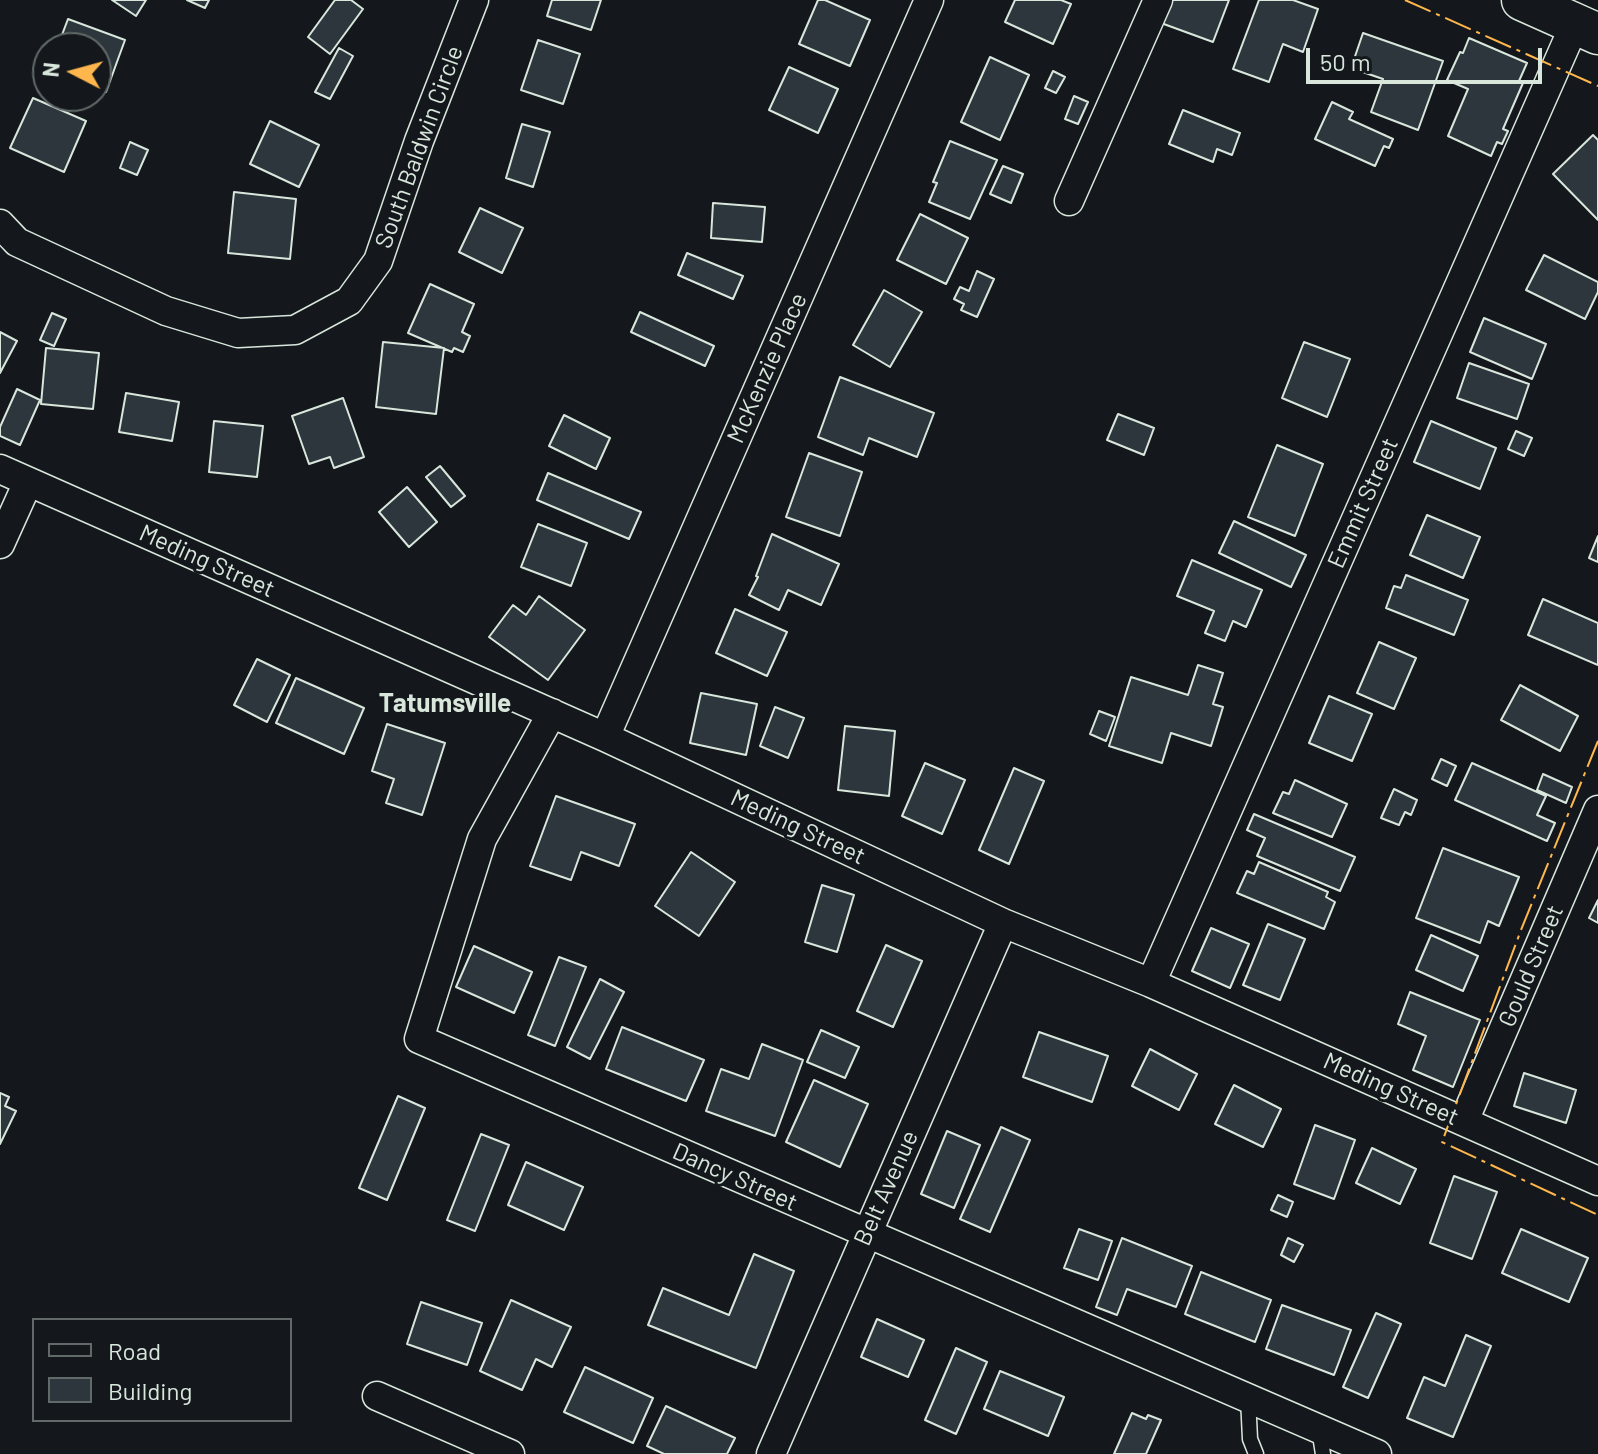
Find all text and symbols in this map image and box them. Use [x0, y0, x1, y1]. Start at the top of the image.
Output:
north arrow [32, 32, 112, 112]
scale bar [1310, 32, 1546, 82]
street label: South Baldwin Circle [369, 42, 469, 252]
text: 50 m [1320, 47, 1371, 76]
text: N [36, 61, 64, 78]
street label: McKenzie Place [721, 288, 813, 448]
street label: Emmit Street [1321, 433, 1405, 573]
street label: Meding Street [135, 518, 279, 604]
district label: Tatumsville [379, 687, 511, 719]
street label: Meding Street [726, 783, 870, 871]
street label: Gould Street [1492, 901, 1570, 1031]
street label: Meding Street [1319, 1046, 1463, 1132]
street label: Belt Avenue [848, 1126, 924, 1250]
street label: Dancy Street [668, 1137, 802, 1217]
legend [32, 1318, 292, 1422]
text: Road [108, 1336, 161, 1365]
text: Building [108, 1376, 192, 1405]

